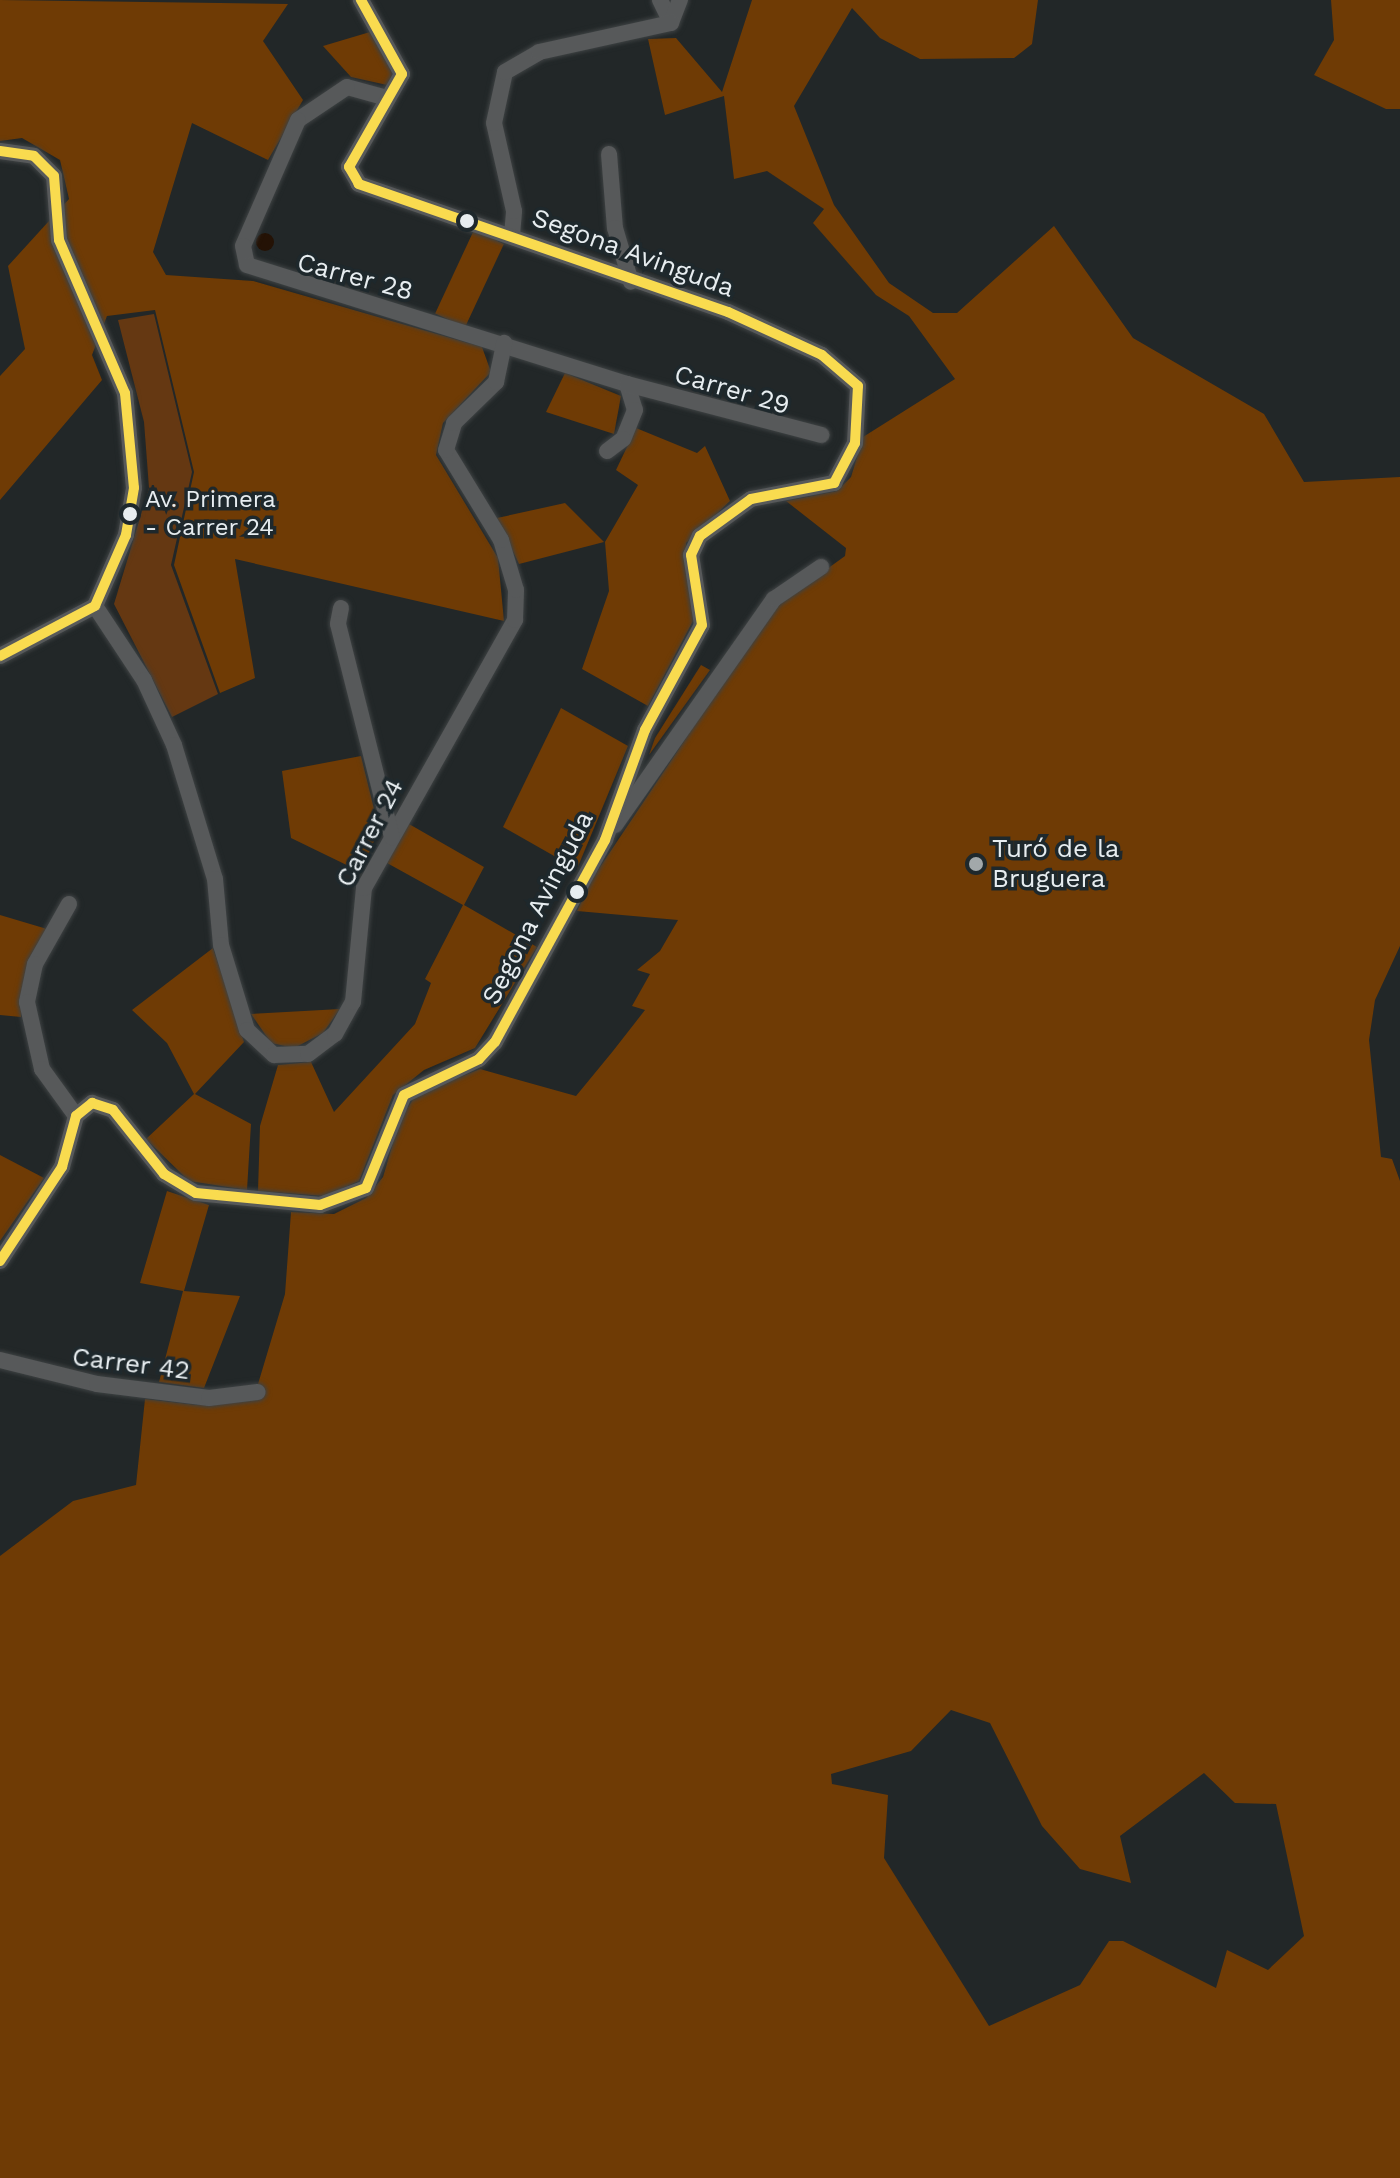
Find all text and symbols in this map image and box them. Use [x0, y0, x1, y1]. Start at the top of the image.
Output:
street label: Segona Avinguda [527, 202, 739, 304]
unlabelled marker [459, 213, 475, 229]
street label: Carrer 28 [293, 247, 417, 307]
street label: Carrer 29 [670, 359, 794, 421]
place label: Av. Primera - Carrer 24 [145, 486, 276, 542]
marker: Av. Primera - Carrer 24 [122, 506, 138, 522]
street label: Carrer 24 [329, 773, 411, 893]
street label: Segona Avinguda [475, 805, 601, 1011]
place label: Turó de la Bruguera [992, 833, 1120, 894]
marker: Turó de la Bruguera [967, 855, 985, 873]
unlabelled marker [569, 884, 585, 900]
street label: Carrer 42 [70, 1341, 192, 1387]

